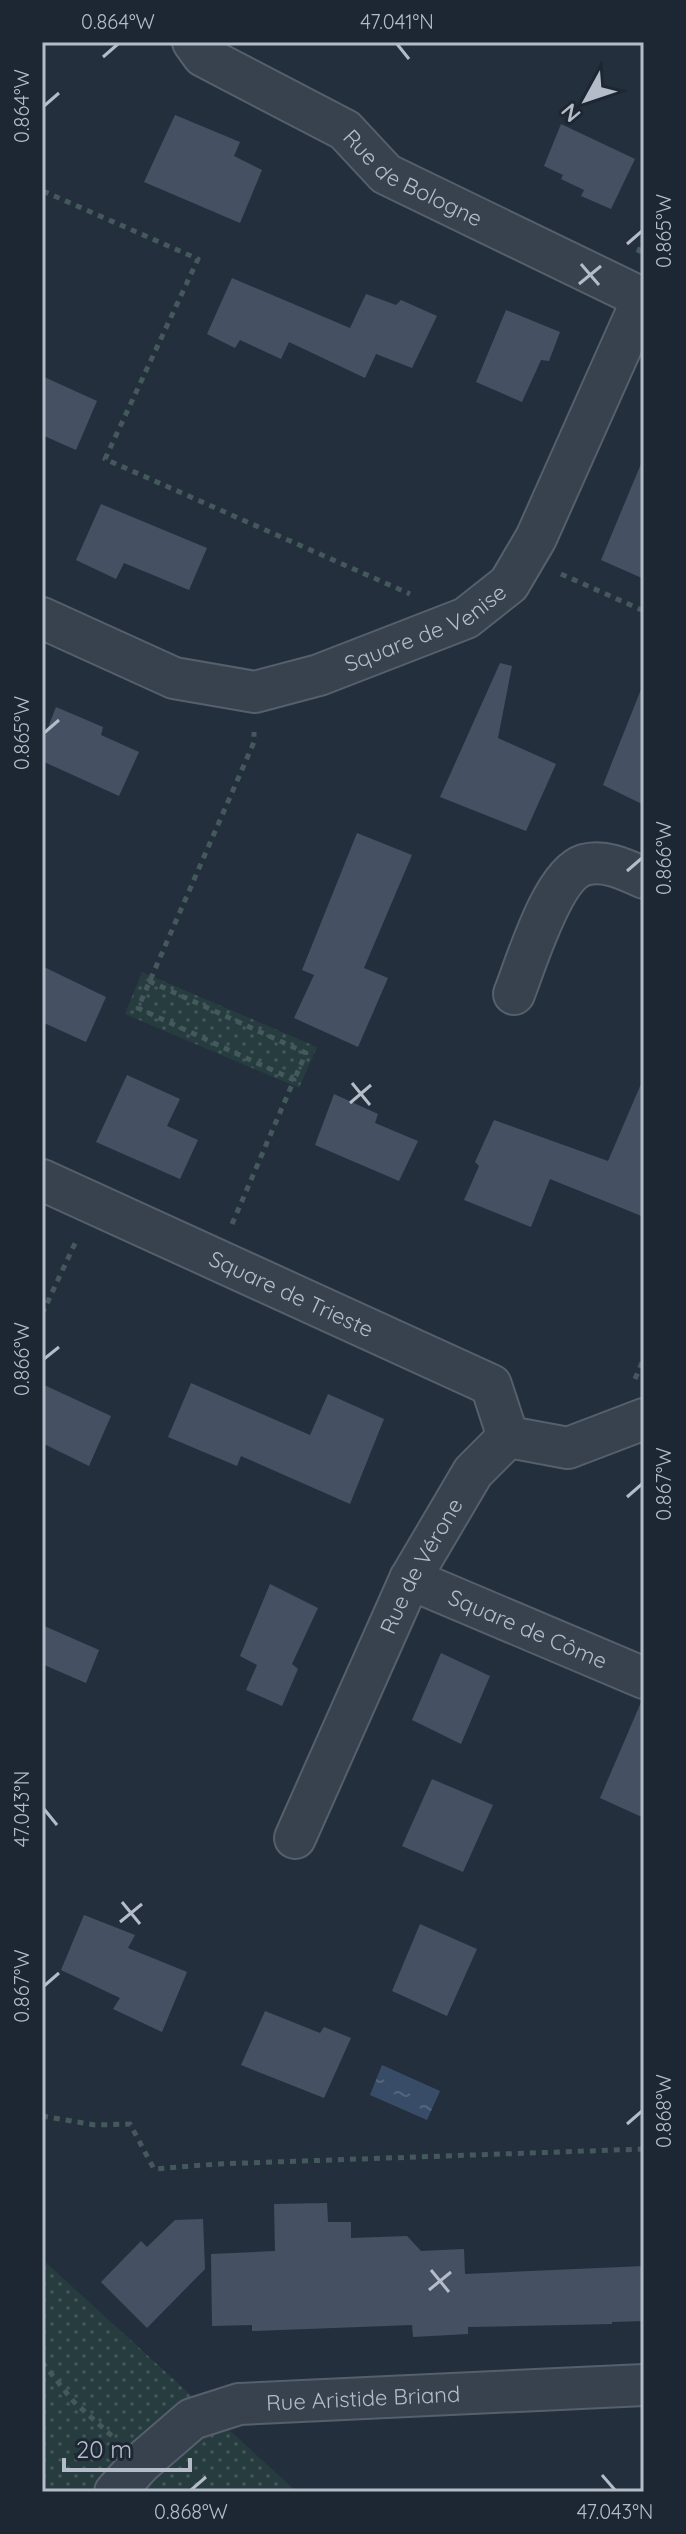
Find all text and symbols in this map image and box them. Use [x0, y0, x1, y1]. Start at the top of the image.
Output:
text: 0.864°W [81, 9, 155, 34]
text: 47.041°N [360, 9, 434, 34]
north arrow [546, 60, 626, 140]
text: 0.864°W [9, 69, 34, 143]
text: N [555, 98, 587, 128]
street label: Rue de Bologne [337, 123, 487, 233]
text: 0.865°W [651, 194, 676, 268]
street label: Square de Venise [340, 578, 512, 678]
text: 0.865°W [9, 696, 34, 770]
text: 0.866°W [651, 821, 676, 895]
street label: Square de Trieste [205, 1244, 378, 1343]
text: 0.866°W [9, 1322, 34, 1396]
text: 0.867°W [651, 1447, 676, 1521]
street label: Rue de Vérone [373, 1493, 469, 1638]
street label: Square de Côme [444, 1583, 612, 1675]
text: 47.043°N [9, 1771, 34, 1847]
text: 0.867°W [9, 1949, 34, 2023]
text: 0.868°W [651, 2074, 676, 2148]
street label: Rue Aristide Briand [266, 2380, 461, 2417]
scale bar [64, 2422, 190, 2472]
text: 20 m [76, 2434, 132, 2464]
text: 0.868°W [154, 2499, 228, 2524]
text: 47.043°N [577, 2499, 653, 2524]

